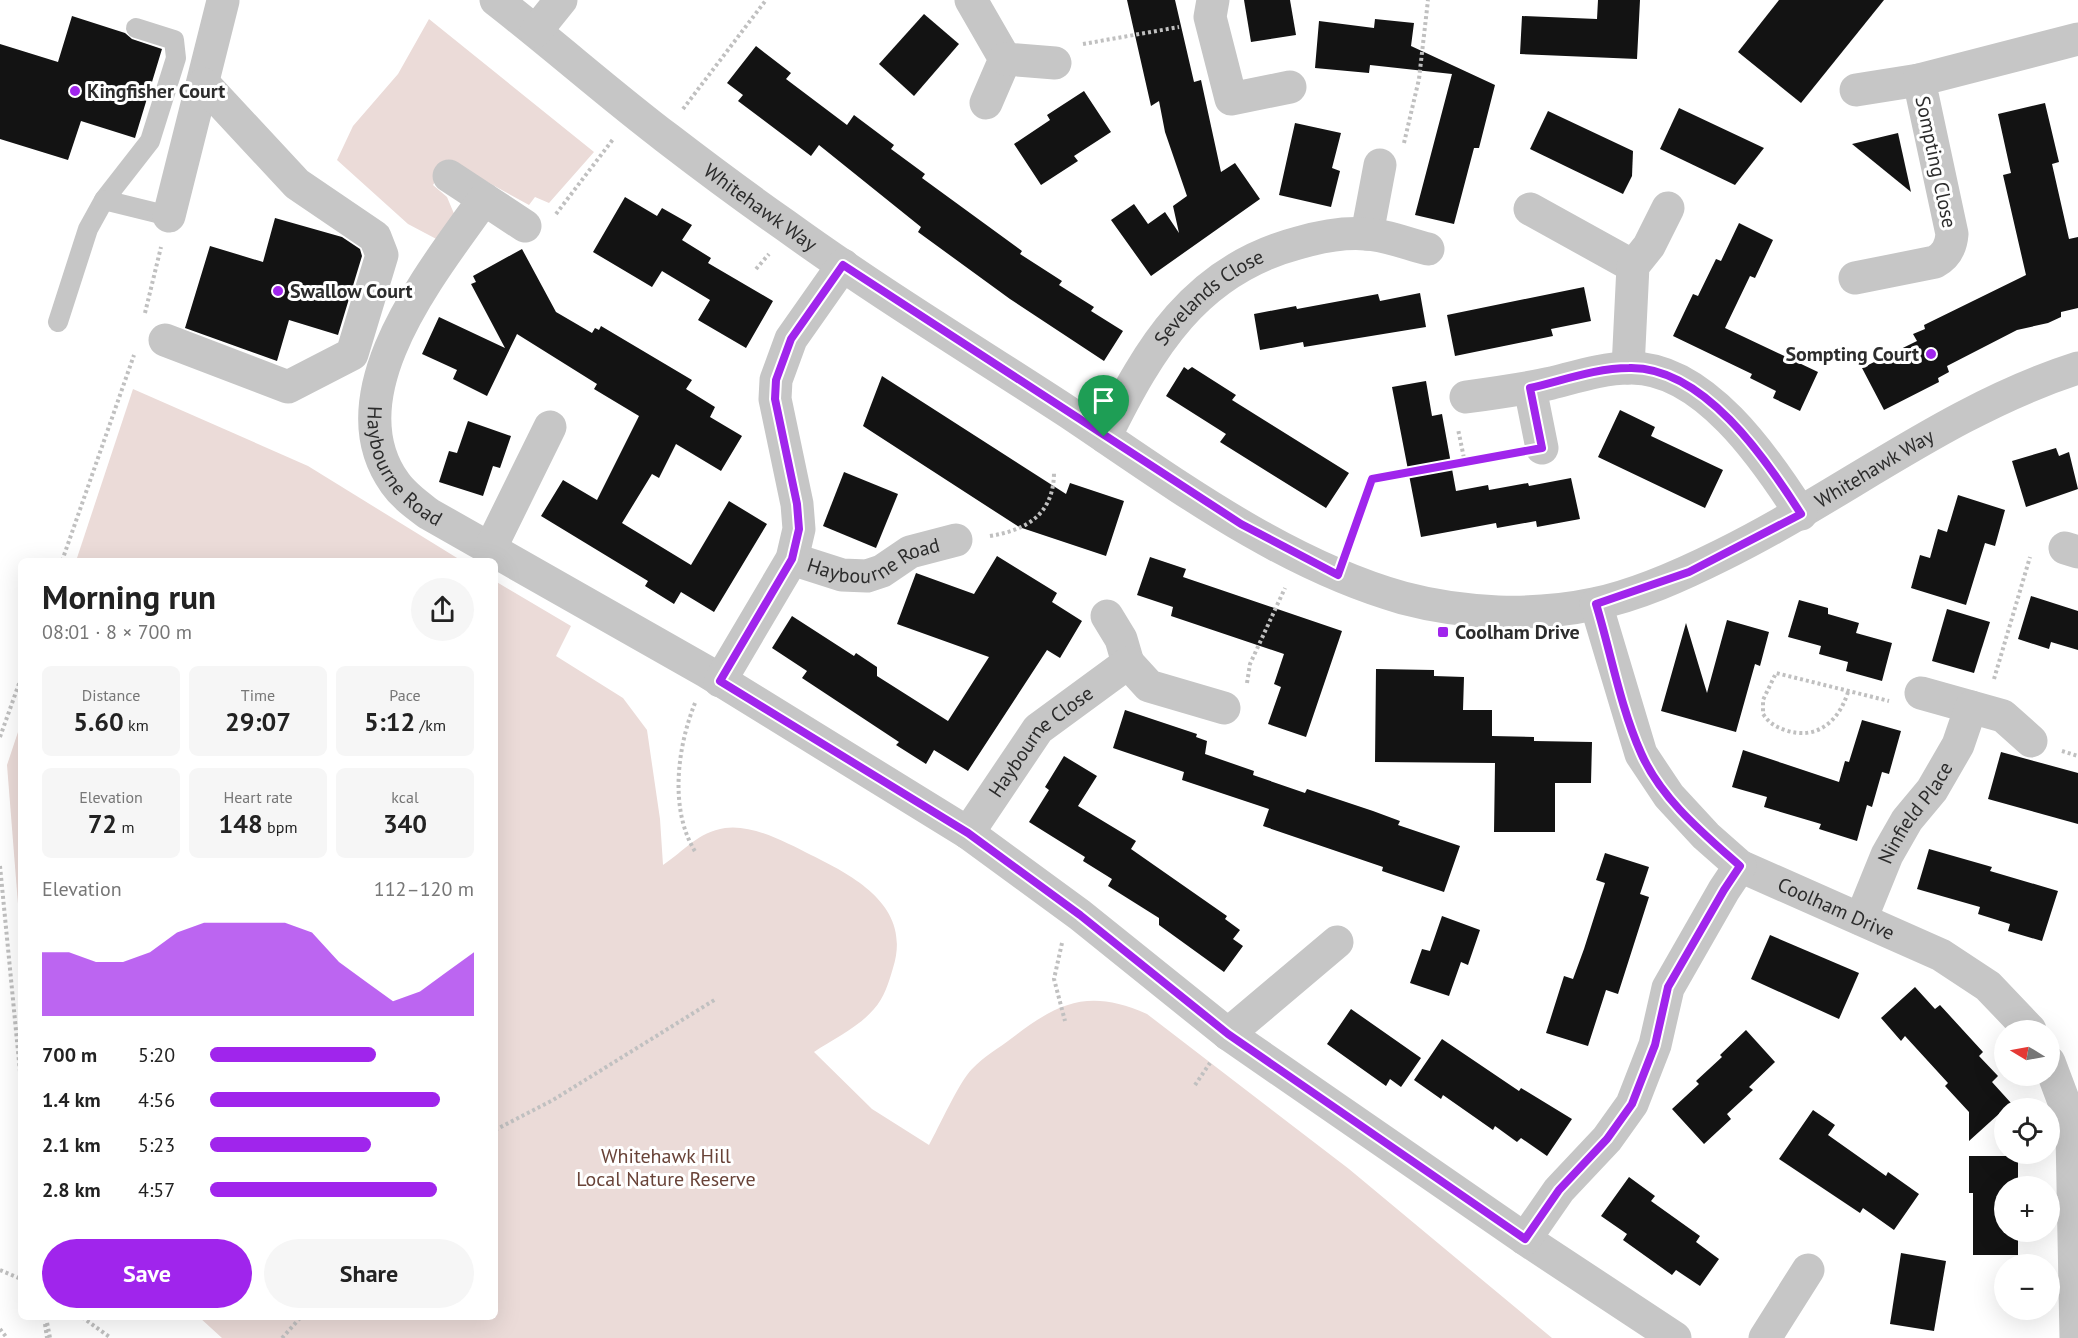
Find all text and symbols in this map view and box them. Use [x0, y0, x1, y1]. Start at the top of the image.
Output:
place label: Kingfisher Court [87, 78, 225, 104]
marker: Kingfisher Court [68, 84, 82, 98]
street label: Sompting Close [1909, 94, 1963, 230]
street label: Whitehawk Way [698, 157, 823, 257]
street label: Sevelands Close [1148, 243, 1268, 351]
place label: Swallow Court [290, 278, 413, 304]
marker: Swallow Court [271, 284, 285, 298]
place label: Sompting Court [1785, 341, 1919, 367]
marker: Sompting Court [1924, 347, 1938, 361]
pin [1078, 375, 1129, 437]
icon: arrive [1087, 384, 1120, 417]
street label: Haybourne Road [362, 406, 447, 532]
street label: Whitehawk Way [1810, 423, 1939, 514]
street label: Haybourne Road [804, 532, 942, 589]
text: Morning run [42, 575, 216, 618]
button: share [411, 578, 474, 641]
text: 08:01 · 8 × 700 m [42, 619, 192, 645]
place label: Coolham Drive [1455, 619, 1580, 645]
marker: Coolham Drive [1436, 625, 1450, 639]
street label: Haybourne Close [983, 680, 1098, 802]
text: Distance [82, 685, 140, 705]
text: Time [241, 685, 275, 705]
text: Pace [389, 685, 421, 705]
text: 5.60 [73, 705, 124, 738]
text: 29:07 [225, 705, 291, 738]
text: 5:12 [364, 705, 415, 738]
text: km [124, 715, 149, 735]
text: /km [415, 715, 446, 735]
street label: Ninfield Place [1872, 757, 1959, 868]
text: Elevation [79, 787, 143, 807]
text: Heart rate [223, 787, 293, 807]
text: kcal [391, 787, 419, 807]
text: 72 [88, 807, 117, 840]
text: 148 [219, 807, 263, 840]
text: 340 [383, 807, 427, 840]
text: m [117, 817, 134, 837]
text: bpm [263, 817, 297, 837]
street label: Coolham Drive [1773, 871, 1899, 946]
text: Elevation [42, 876, 122, 902]
text: 112–120 m [374, 876, 474, 902]
north arrow [1994, 1020, 2060, 1086]
map controls [1994, 1020, 2060, 1320]
text: 700 m [42, 1042, 97, 1068]
text: 5:20 [138, 1042, 175, 1068]
text: 1.4 km [42, 1087, 101, 1113]
text: 4:56 [138, 1087, 175, 1113]
button: locate [1994, 1098, 2060, 1164]
text: 2.1 km [42, 1132, 101, 1158]
text: 5:23 [138, 1132, 175, 1158]
park label: Whitehawk Hill Local Nature Reserve [576, 1143, 756, 1192]
button: + [1994, 1176, 2060, 1242]
text: 2.8 km [42, 1177, 101, 1203]
text: 4:57 [138, 1177, 175, 1203]
button: Save [42, 1239, 252, 1308]
button: Share [264, 1239, 474, 1308]
button: − [1994, 1254, 2060, 1320]

